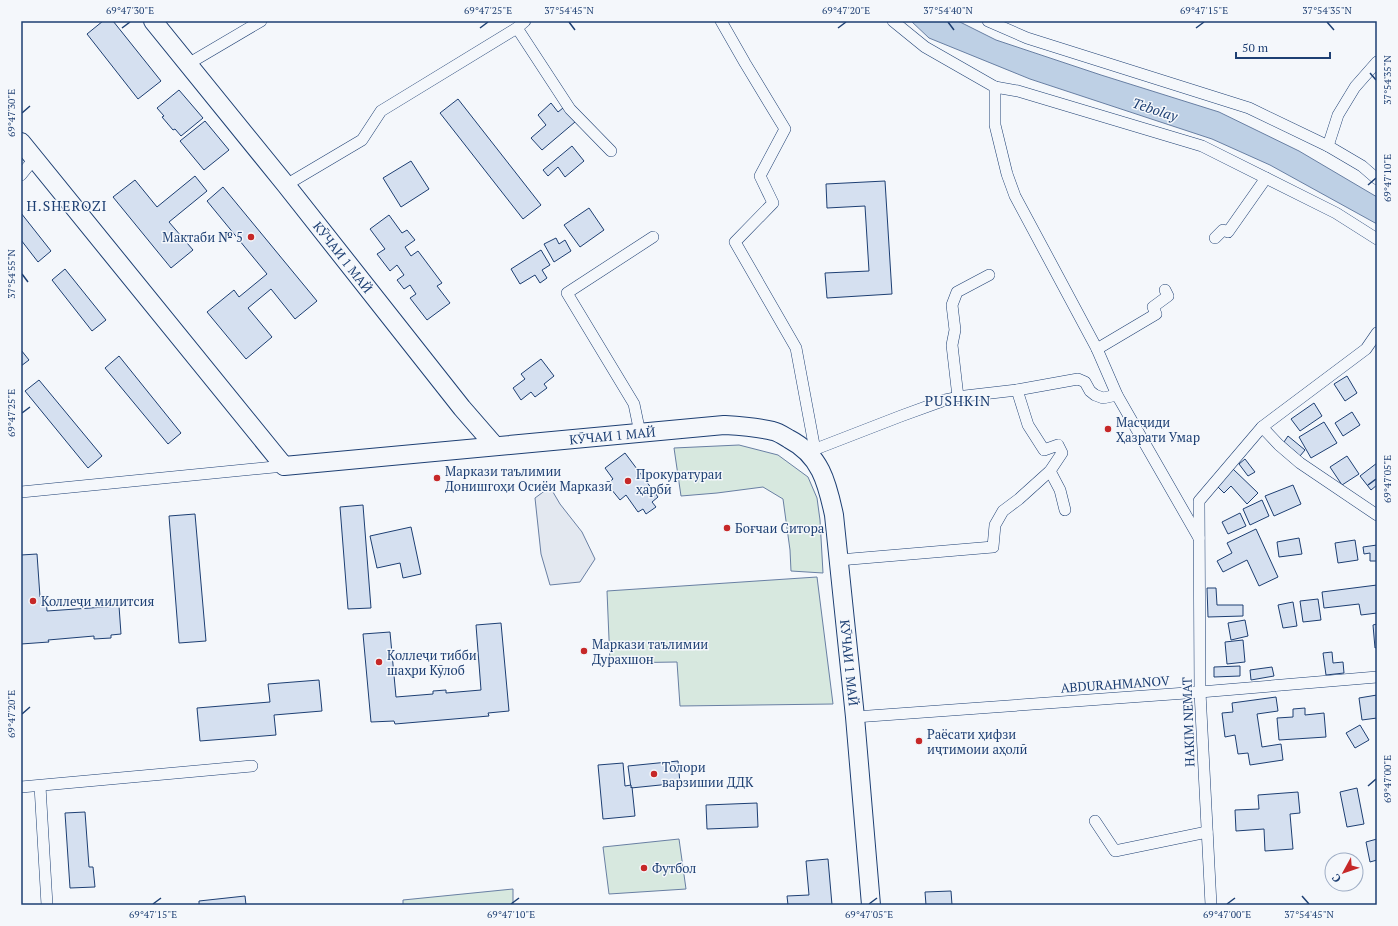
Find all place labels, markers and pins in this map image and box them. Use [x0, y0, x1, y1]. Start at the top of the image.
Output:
place label: Мактаби № 5 [162, 228, 243, 246]
marker: Мактаби № 5 [246, 232, 256, 242]
place label: Масҷиди Ҳазрати Умар [1116, 413, 1200, 446]
marker: Масҷиди Ҳазрати Умар [1103, 424, 1113, 434]
place label: Маркази таълимии Донишгоҳи Осиёи Марказӣ [445, 462, 612, 495]
place label: Прокуратураи ҳарбӣ [636, 465, 722, 498]
marker: Маркази таълимии Донишгоҳи Осиёи Марказӣ [432, 473, 442, 483]
marker: Прокуратураи ҳарбӣ [623, 476, 633, 486]
place label: Боғчаи Ситора [735, 519, 825, 537]
marker: Боғчаи Ситора [722, 523, 732, 533]
place label: Коллеҷи милитсия [41, 592, 155, 610]
marker: Коллеҷи милитсия [28, 596, 38, 606]
place label: Маркази таълимии Дурахшон [592, 635, 708, 668]
place label: Коллеҷи тибби шаҳри Кӯлоб [387, 646, 477, 679]
marker: Маркази таълимии Дурахшон [579, 646, 589, 656]
marker: Коллеҷи тибби шаҳри Кӯлоб [374, 657, 384, 667]
place label: Раёсати ҳифзи иҷтимоии аҳолӣ [927, 725, 1028, 758]
marker: Раёсати ҳифзи иҷтимоии аҳолӣ [914, 736, 924, 746]
place label: Толори варзишии ДДК [662, 758, 754, 791]
marker: Толори варзишии ДДК [649, 769, 659, 779]
place label: Футбол [652, 859, 696, 877]
marker: Футбол [639, 863, 649, 873]

